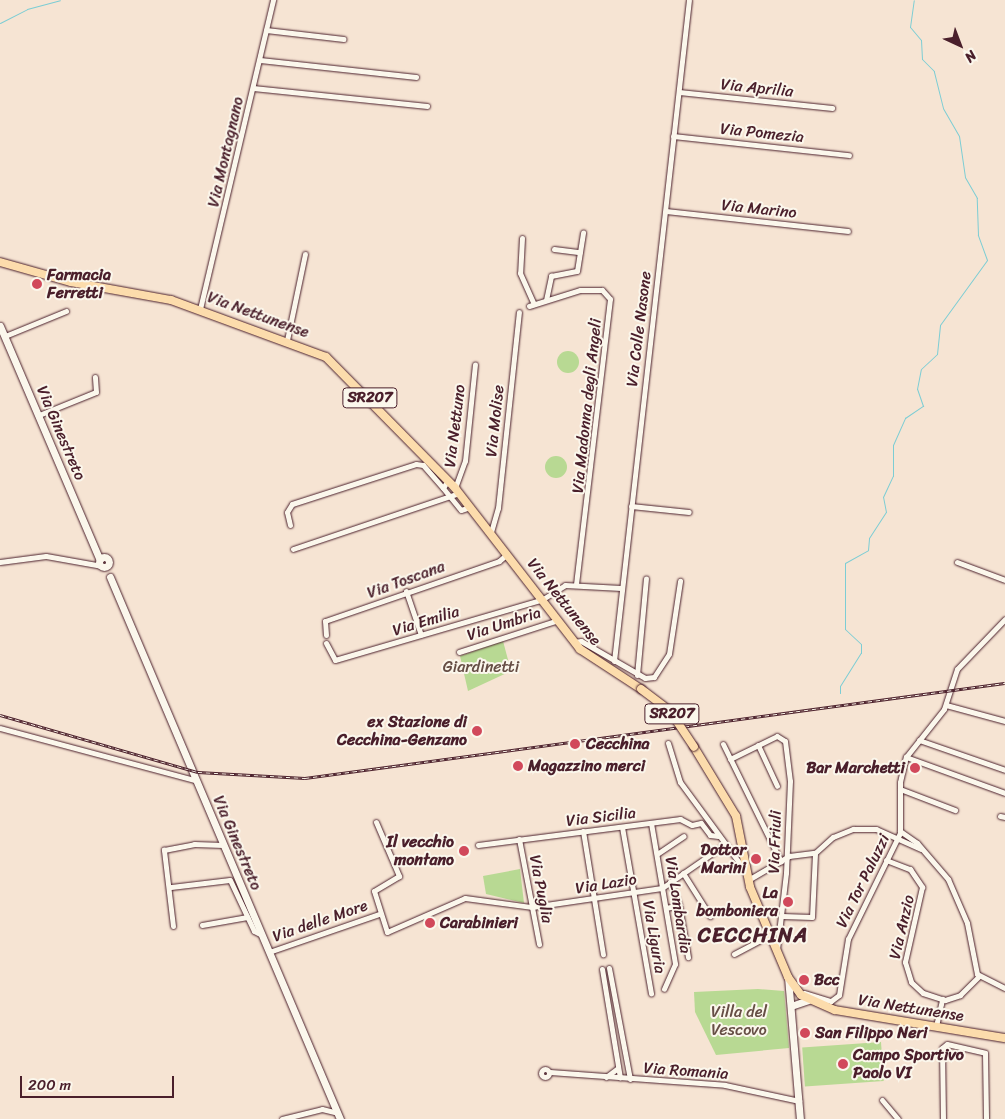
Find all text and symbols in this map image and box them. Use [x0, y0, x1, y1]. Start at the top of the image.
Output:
north arrow [935, 20, 985, 70]
text: N [959, 44, 983, 69]
street label: Via Aprilia [720, 75, 794, 101]
street label: Via Montagnano [204, 95, 248, 209]
street label: Via Pomezia [719, 119, 805, 147]
street label: Via Marino [721, 196, 797, 222]
place label: Farmacia Ferretti [47, 265, 111, 303]
street label: Via Colle Nasone [622, 270, 656, 388]
marker: Farmacia Ferretti [31, 278, 43, 290]
street label: Via Nettunense [204, 288, 312, 342]
street label: Via Madonna degli Angeli [568, 318, 606, 494]
street label: Via Ginestreto [33, 383, 89, 483]
street label: Via Nettuno [440, 383, 470, 469]
street label: Via Molise [482, 385, 508, 457]
road number: SR207 [341, 386, 399, 410]
street label: Via Nettunense [523, 554, 605, 650]
street label: Via Toscana [364, 557, 448, 603]
street label: Via Emilia [390, 602, 462, 640]
street label: Via Umbria [465, 603, 543, 645]
park label: Giardinetti [443, 657, 519, 677]
road number: SR207 [643, 702, 701, 726]
place label: ex Stazione di Cecchina-Genzano [337, 712, 467, 750]
marker: ex Stazione di Cecchina-Genzano [471, 725, 483, 737]
place label: Cecchina [586, 734, 650, 754]
marker: Cecchina [568, 737, 582, 751]
place label: Magazzino merci [528, 756, 645, 776]
place label: Bar Marchetti [806, 758, 905, 778]
marker: Magazzino merci [512, 760, 524, 772]
marker: Bar Marchetti [909, 762, 921, 774]
street label: Via Ginestreto [209, 793, 265, 893]
street label: Via Sicilia [565, 803, 637, 831]
street label: Via Friuli [764, 810, 786, 874]
street label: Via Tor Paluzzi [832, 831, 894, 931]
place label: Il vecchio montano [387, 832, 454, 870]
place label: Dottor Marini [700, 840, 746, 878]
marker: Il vecchio montano [458, 845, 470, 857]
street label: Via Puglia [525, 853, 557, 925]
marker: Dottor Marini [750, 853, 762, 865]
street label: Via Lombardia [661, 855, 695, 955]
street label: Via Lazio [574, 870, 638, 898]
place label: La bomboniera [696, 883, 778, 921]
street label: Via Anzio [885, 893, 919, 961]
street label: Via delle More [269, 896, 371, 946]
marker: La bomboniera [782, 896, 794, 908]
street label: Via Liguria [638, 899, 670, 975]
place label: Carabinieri [440, 913, 518, 933]
marker: Carabinieri [424, 917, 436, 929]
district label: CECCHINA [698, 922, 808, 948]
place label: Bcc [814, 970, 840, 990]
marker: Bcc [798, 974, 810, 986]
street label: Via Nettunense [857, 990, 965, 1026]
park label: Villa del Vescovo [711, 1002, 767, 1040]
place label: San Filippo Neri [815, 1023, 927, 1043]
marker: San Filippo Neri [799, 1027, 811, 1039]
place label: Campo Sportivo Paolo VI [853, 1045, 963, 1083]
street label: Via Romania [643, 1058, 729, 1084]
marker: Campo Sportivo Paolo VI [837, 1058, 849, 1070]
scale bar [22, 1066, 176, 1098]
text: 200 m [28, 1072, 71, 1098]

